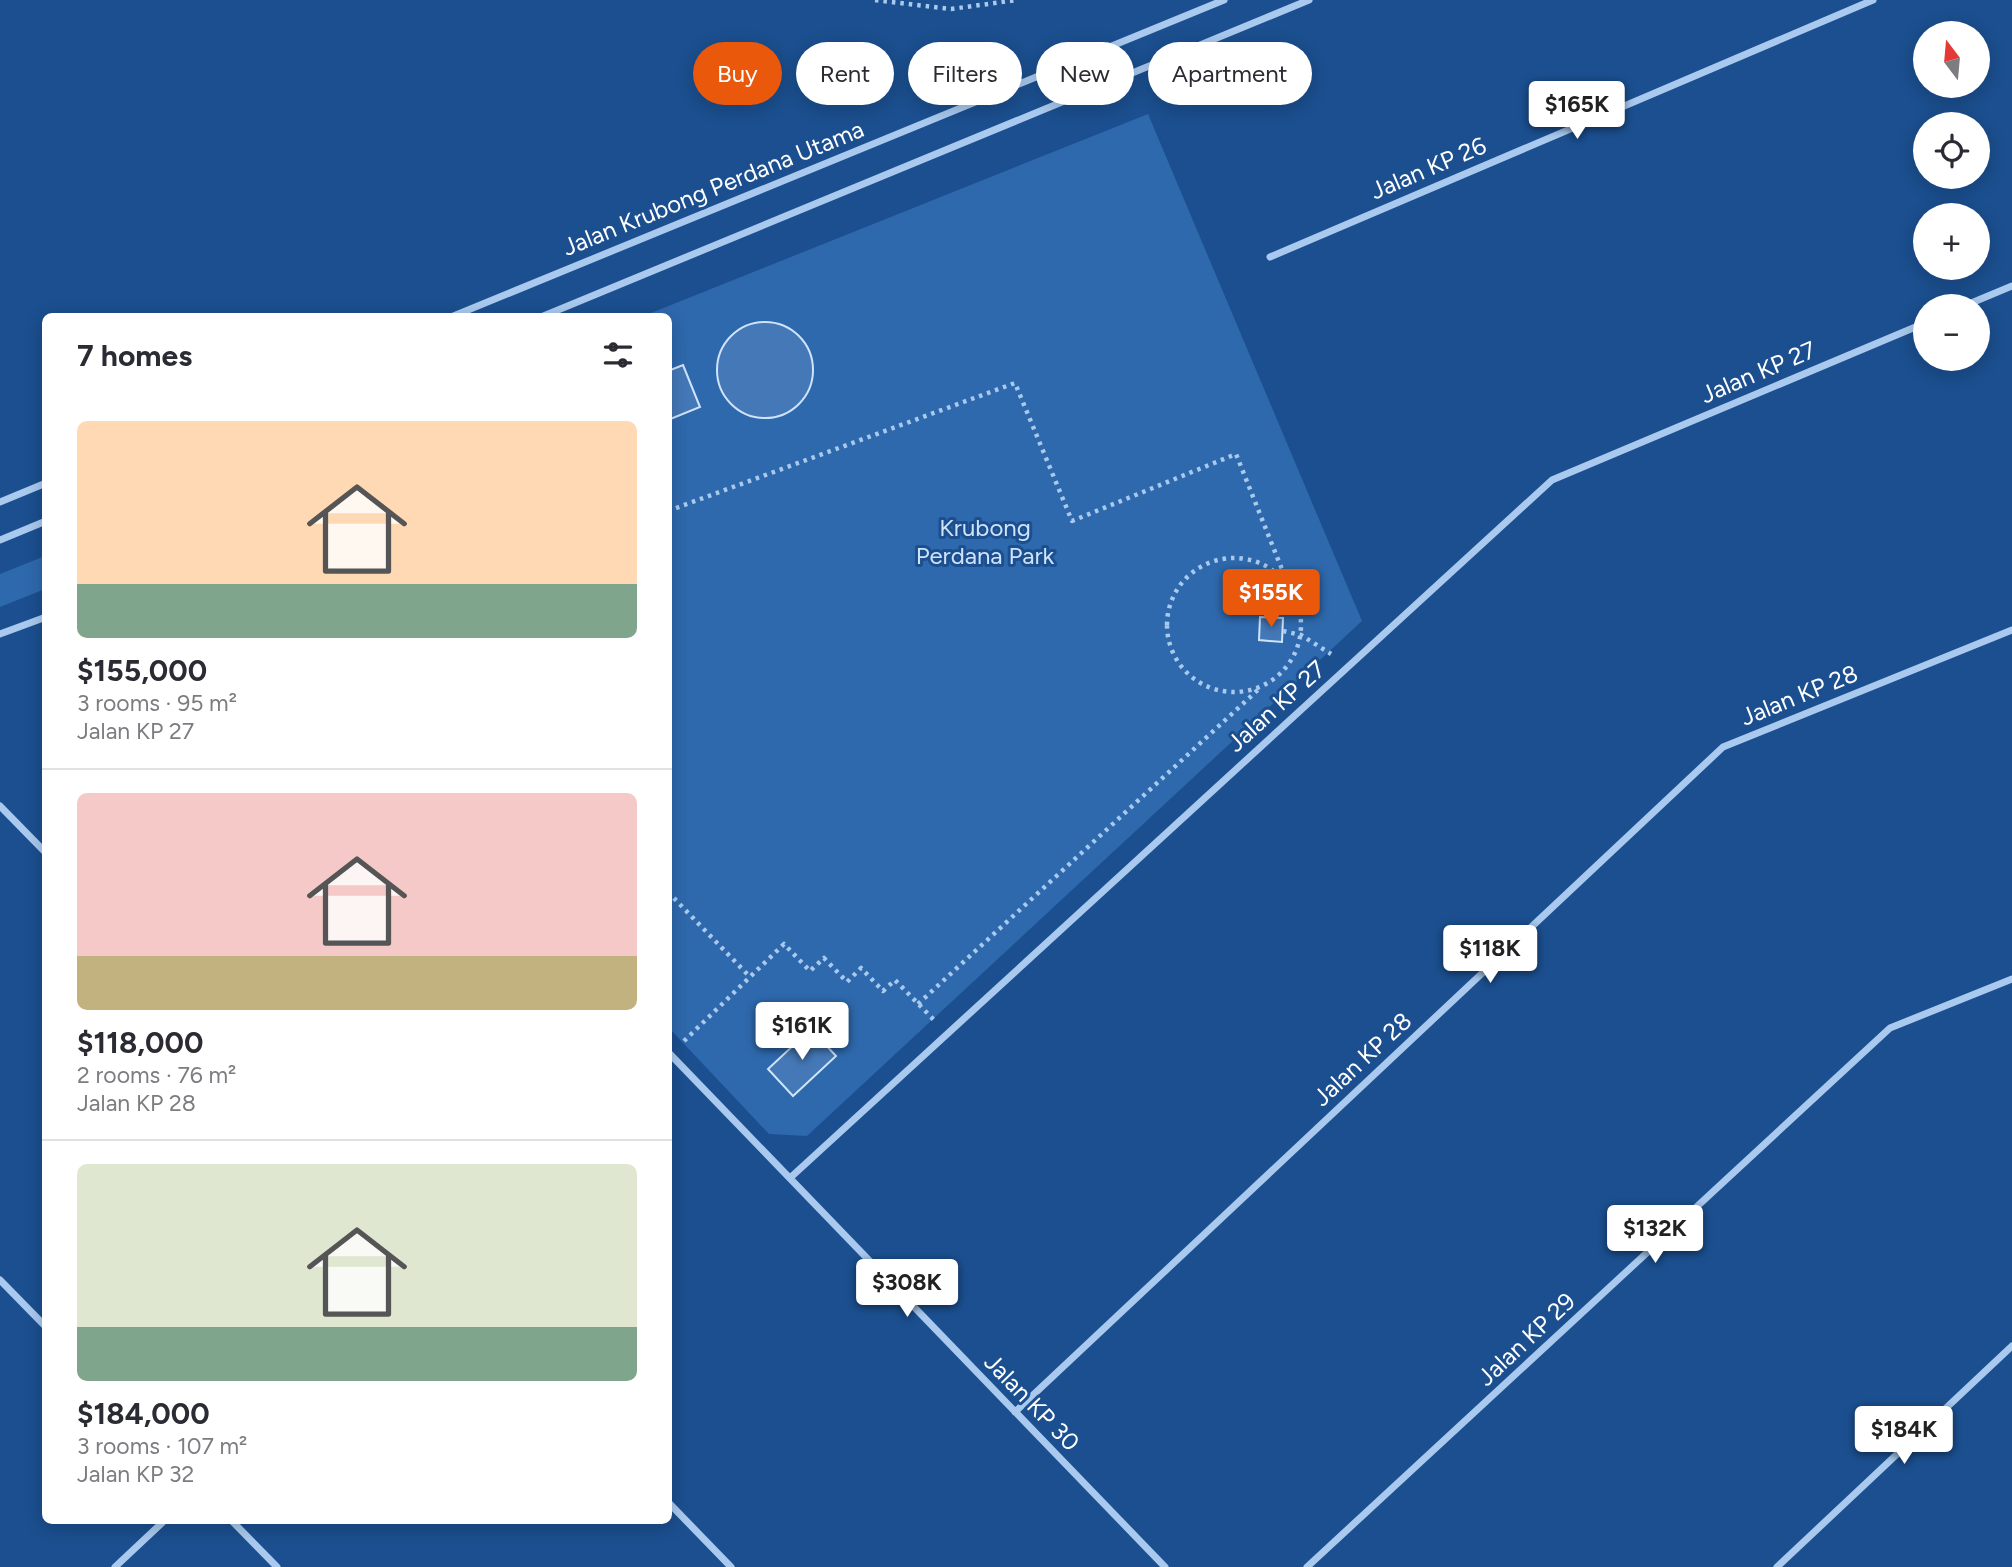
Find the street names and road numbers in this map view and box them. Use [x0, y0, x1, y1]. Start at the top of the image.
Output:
street label: Jalan Krubong Perdana Utama [558, 114, 868, 262]
street label: Jalan KP 26 [1366, 131, 1490, 205]
street label: Jalan KP 27 [1696, 335, 1820, 409]
street label: Jalan KP 27 [1221, 654, 1331, 758]
street label: Jalan KP 28 [1736, 658, 1862, 732]
street label: Jalan KP 28 [1307, 1006, 1417, 1112]
street label: Jalan KP 29 [1471, 1286, 1581, 1392]
street label: Jalan KP 30 [978, 1347, 1086, 1457]

